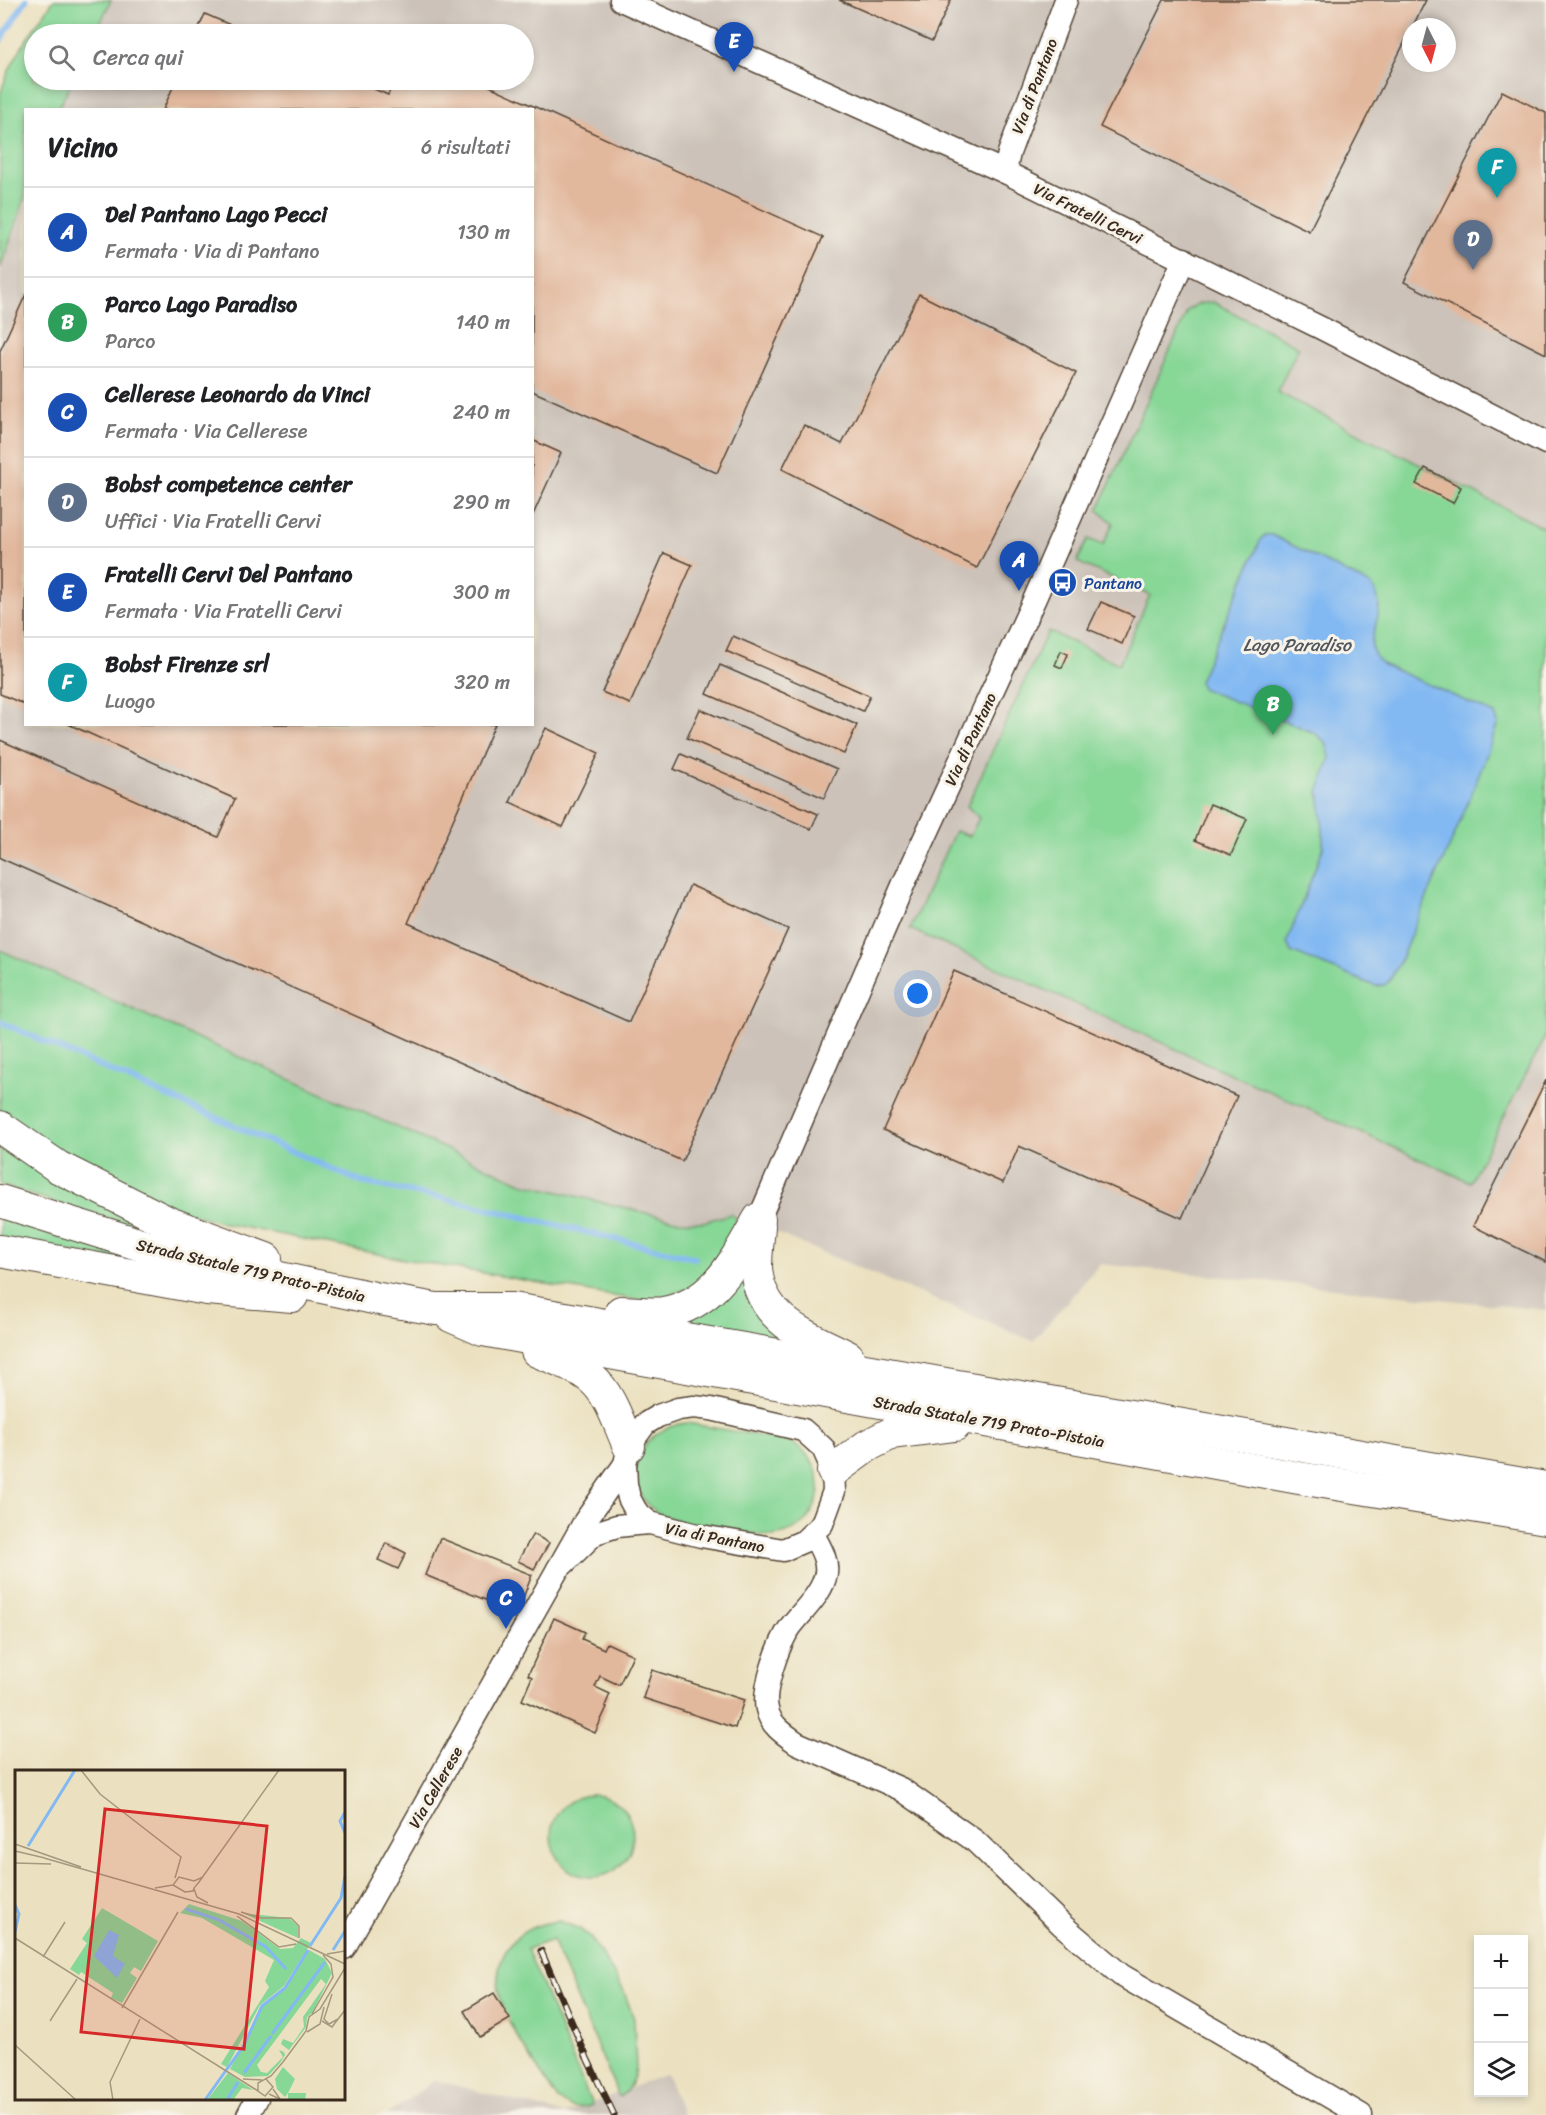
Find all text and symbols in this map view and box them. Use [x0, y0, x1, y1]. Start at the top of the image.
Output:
north arrow [1402, 18, 1456, 72]
pin: E [714, 22, 754, 72]
search box [24, 24, 534, 90]
street label: Via di Pantano [1003, 34, 1066, 138]
text: Cerca qui [93, 38, 183, 77]
icon: search [45, 41, 78, 74]
text: Vicino [48, 124, 118, 170]
text: 6 risultati [421, 130, 510, 165]
pin: F [1478, 148, 1516, 198]
street label: Via Fratelli Cervi [1028, 174, 1148, 253]
text: Del Pantano Lago Pecci [105, 195, 327, 234]
text: A [61, 215, 74, 250]
text: 130 m [457, 215, 510, 250]
pin: D [1454, 220, 1492, 270]
text: Fermata · Via di Pantano [105, 234, 319, 269]
text: Parco Lago Paradiso [105, 285, 297, 324]
text: B [61, 305, 74, 340]
text: 140 m [456, 305, 510, 340]
text: Parco [105, 324, 156, 359]
text: Cellerese Leonardo da Vinci [105, 375, 370, 414]
text: C [61, 395, 74, 430]
text: 240 m [453, 395, 510, 430]
text: Fermata · Via Cellerese [105, 414, 307, 449]
text: Bobst competence center [105, 465, 352, 504]
text: D [62, 485, 73, 520]
text: 290 m [453, 485, 510, 520]
text: Uffici · Via Fratelli Cervi [105, 504, 321, 539]
pin: A [1000, 542, 1038, 591]
text: Fratelli Cervi Del Pantano [105, 555, 352, 594]
bus stop icon: Pantano [1047, 567, 1079, 599]
place label: Pantano [1084, 569, 1142, 598]
text: E [62, 575, 73, 610]
text: 300 m [453, 575, 510, 610]
text: Fermata · Via Fratelli Cervi [105, 594, 342, 629]
water label: Lago Paradiso [1243, 629, 1352, 661]
text: Bobst Firenze srl [105, 645, 269, 684]
text: F [62, 665, 73, 700]
text: 320 m [454, 665, 510, 700]
text: Luogo [105, 684, 155, 719]
pin: B [1254, 686, 1292, 735]
street label: Via di Pantano [936, 687, 1005, 791]
your location [903, 979, 932, 1008]
street label: Strada Statale 719 Prato-Pistoia [134, 1230, 368, 1311]
street label: Strada Statale 719 Prato-Pistoia [871, 1387, 1107, 1456]
street label: Via di Pantano [663, 1514, 767, 1561]
pin: C [486, 1580, 526, 1629]
street label: Via Cellerese [400, 1740, 471, 1834]
inset map [15, 1770, 345, 2100]
map controls [1474, 1935, 1528, 2097]
button: + [1474, 1935, 1528, 1989]
button: − [1474, 1989, 1528, 2043]
button: layers [1474, 2043, 1528, 2097]

